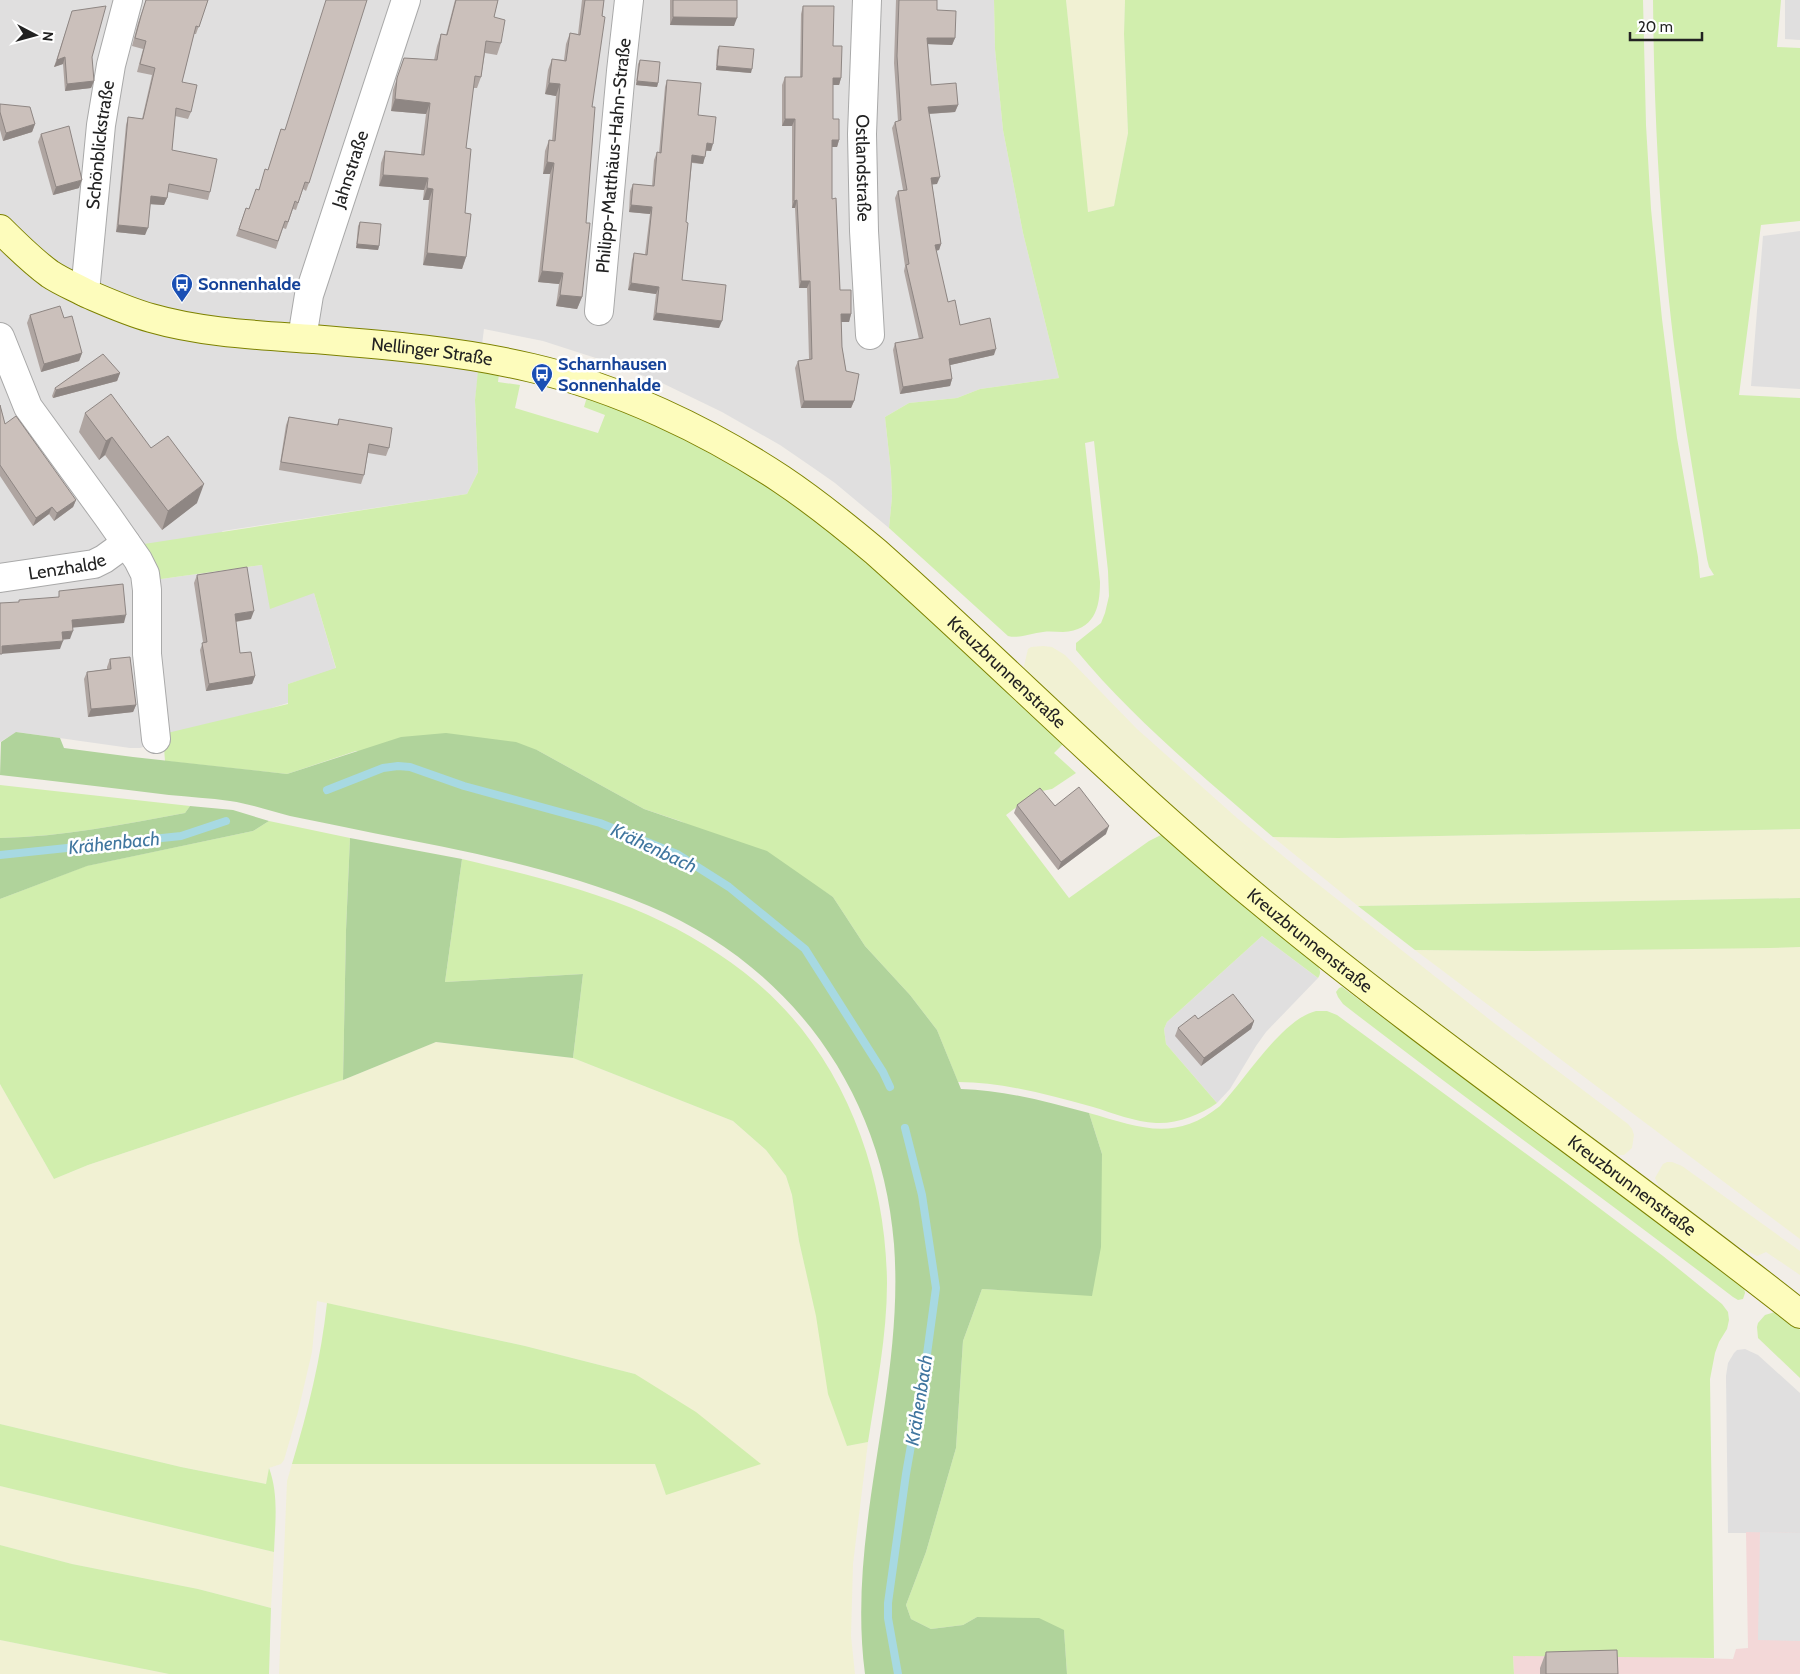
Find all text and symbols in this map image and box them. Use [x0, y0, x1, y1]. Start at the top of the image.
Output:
north arrow [10, 10, 60, 60]
scale bar [1630, 10, 1702, 42]
text: 20 m [1638, 18, 1673, 36]
text: N [38, 30, 57, 42]
street label: Philipp-Matthäus-Hahn-Straße [592, 37, 636, 274]
street label: Schönblickstraße [82, 79, 119, 210]
street label: Ostlandstraße [851, 114, 875, 222]
street label: Jahnstraße [327, 128, 373, 212]
bus stop icon: Sonnenhalde [170, 272, 194, 303]
place label: Sonnenhalde [198, 273, 301, 295]
street label: Nellinger Straße [370, 333, 494, 371]
place label: Scharnhausen Sonnenhalde [558, 353, 667, 396]
bus stop icon: Scharnhausen Sonnenhalde [530, 362, 554, 393]
street label: Lenzhalde [27, 549, 110, 585]
street label: Kreuzbrunnenstraße [943, 611, 1071, 733]
water label: Krähenbach [607, 818, 701, 878]
water label: Krähenbach [67, 827, 161, 859]
street label: Kreuzbrunnenstraße [1243, 884, 1377, 998]
street label: Kreuzbrunnenstraße [1564, 1131, 1701, 1241]
water label: Krähenbach [900, 1353, 938, 1447]

